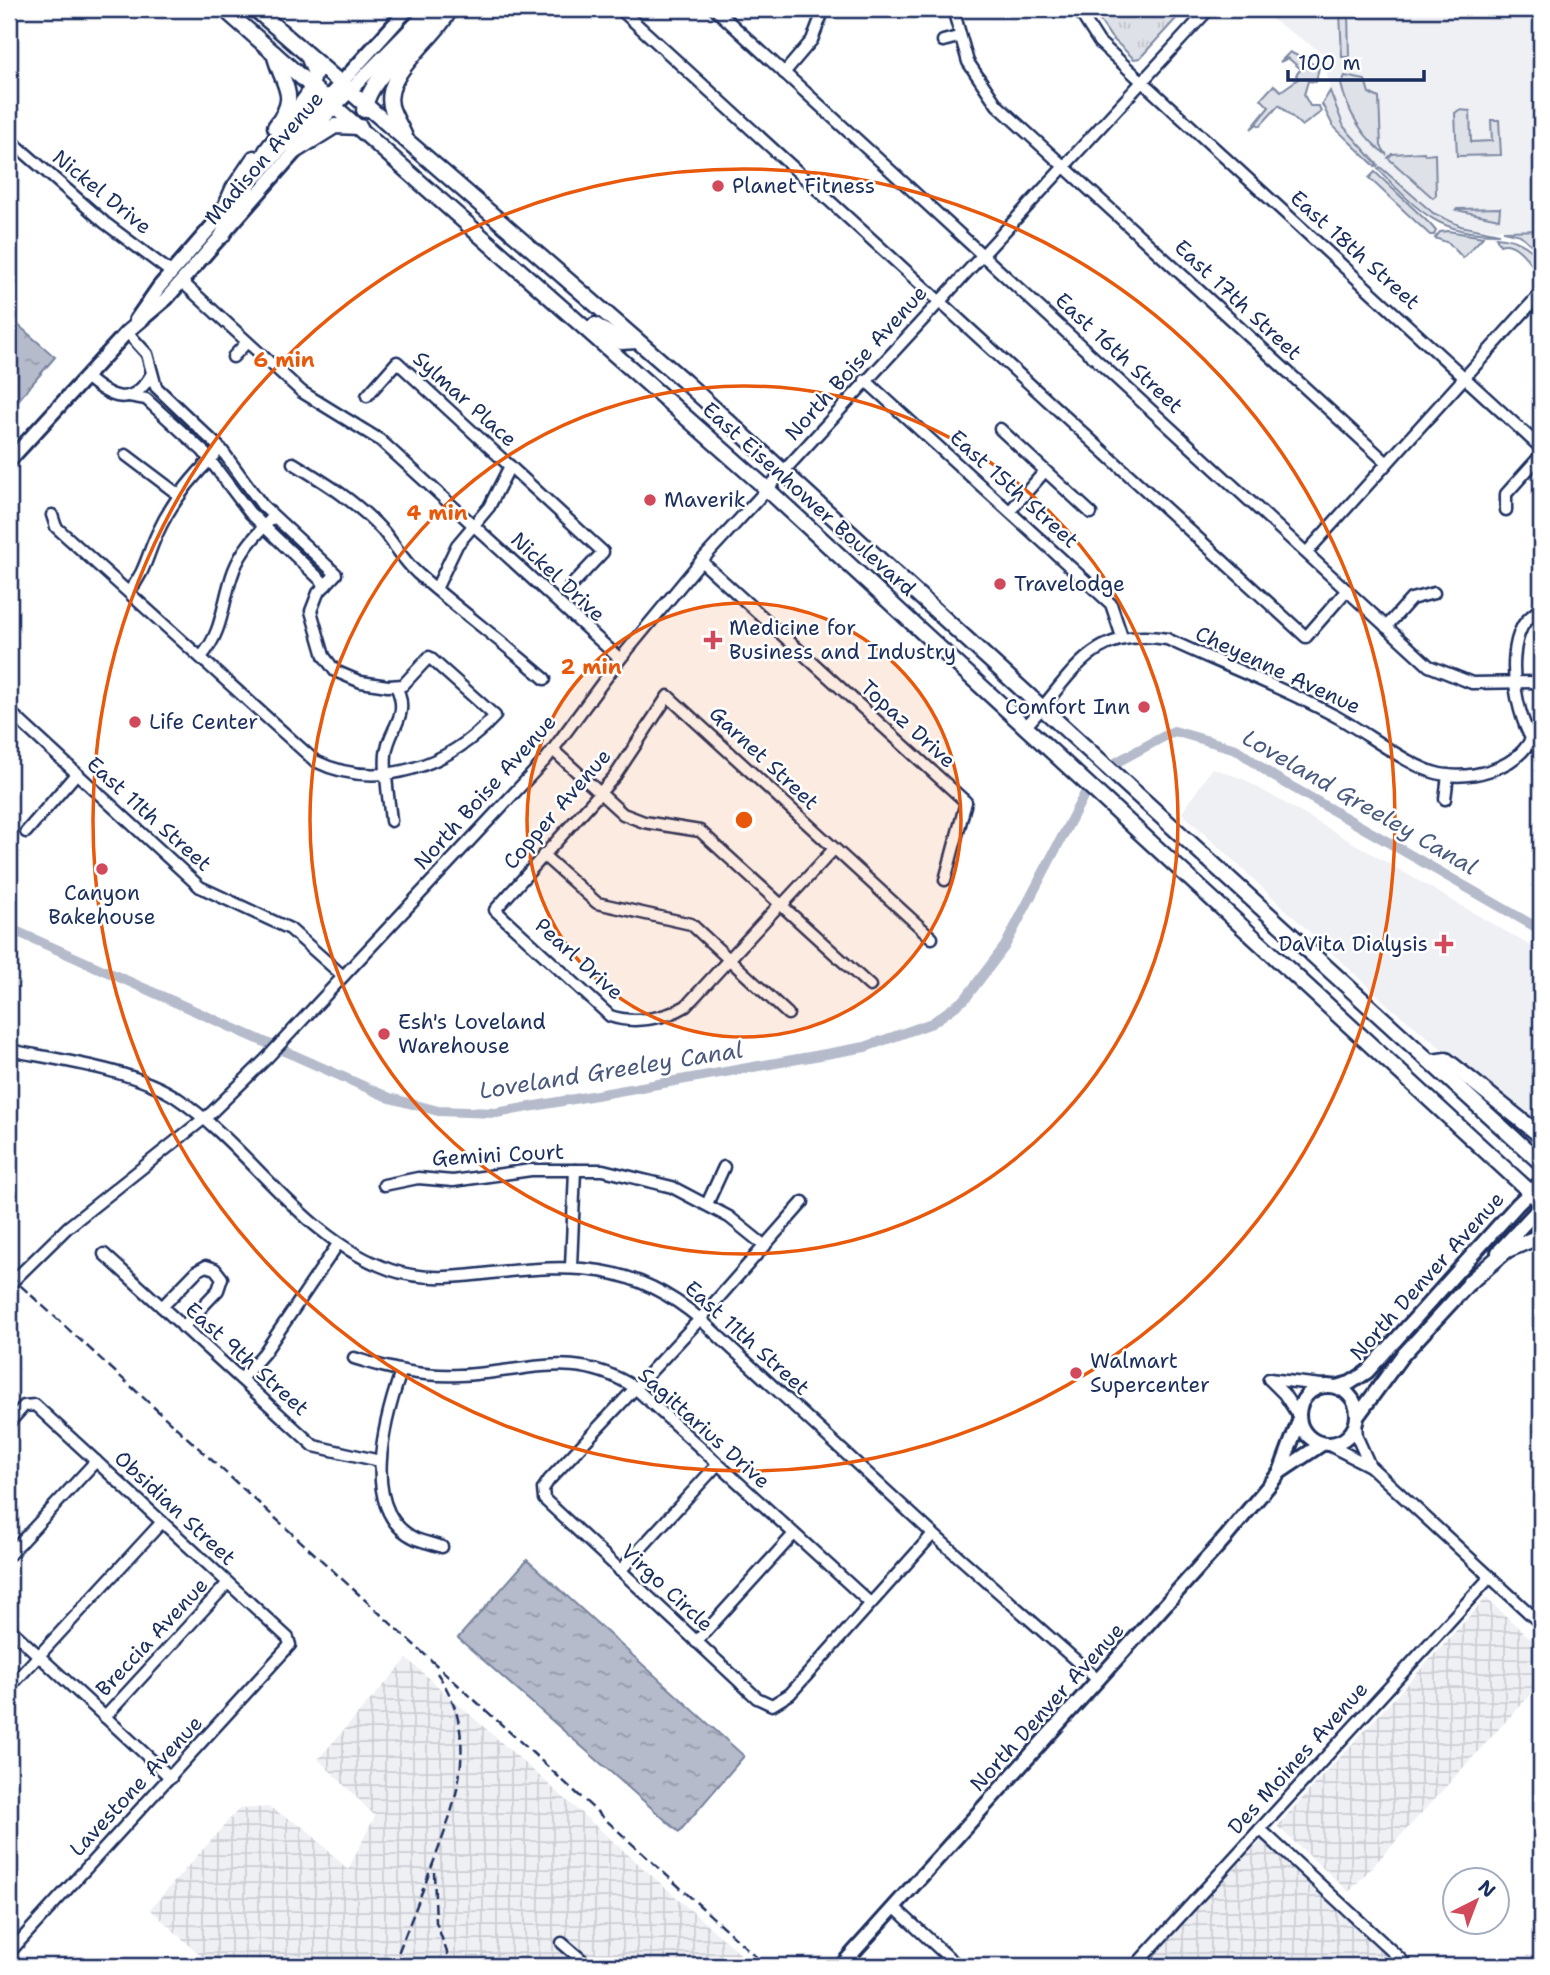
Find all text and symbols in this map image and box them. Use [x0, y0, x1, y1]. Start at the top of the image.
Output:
scale bar [1288, 38, 1424, 82]
text: 100 m [1298, 49, 1361, 77]
street label: Madison Avenue [198, 85, 330, 231]
street label: Nickel Drive [47, 143, 157, 241]
place label: Planet Fitness [732, 172, 875, 200]
marker: Planet Fitness [710, 178, 726, 194]
street label: East 18th Street [1284, 184, 1426, 316]
street label: East 17th Street [1168, 234, 1308, 366]
street label: North Boise Avenue [779, 279, 933, 447]
street label: East 16th Street [1049, 286, 1189, 420]
street label: Sylmar Place [407, 345, 523, 453]
text: 6 min [253, 346, 315, 374]
street label: East Eisenhower Boulevard [696, 396, 922, 602]
street label: East 15th Street [944, 424, 1084, 554]
place label: Maverik [664, 486, 746, 514]
marker: Maverik [642, 492, 658, 508]
text: 4 min [406, 499, 468, 527]
street label: Nickel Drive [505, 526, 611, 628]
place label: Travelodge [1014, 570, 1125, 598]
marker: Travelodge [992, 576, 1008, 592]
place label: Medicine for Business and Industry [729, 614, 956, 666]
street label: Cheyenne Avenue [1191, 619, 1365, 721]
marker: Medicine for Business and Industry [703, 630, 723, 650]
text: 2 min [560, 653, 622, 681]
street label: Topaz Drive [854, 674, 962, 774]
place label: Comfort Inn [1005, 693, 1130, 721]
marker: Comfort Inn [1136, 699, 1152, 715]
street label: Garnet Street [703, 700, 825, 816]
place label: Life Center [149, 708, 258, 736]
street label: North Boise Avenue [408, 708, 562, 876]
marker: Life Center [127, 714, 143, 730]
water label: Loveland Greeley Canal [1237, 722, 1483, 882]
street label: Copper Avenue [497, 743, 617, 875]
street label: East 11th Street [80, 750, 218, 878]
centre of rings [732, 808, 756, 832]
marker: Canyon Bakehouse [94, 861, 110, 877]
place label: Canyon Bakehouse [48, 879, 156, 931]
street label: Pearl Drive [529, 912, 629, 1006]
place label: DaVita Dialysis [1278, 930, 1428, 958]
marker: DaVita Dialysis [1434, 934, 1454, 954]
place label: Esh's Loveland Warehouse [398, 1008, 546, 1060]
marker: Esh's Loveland Warehouse [376, 1026, 392, 1042]
water label: Loveland Greeley Canal [477, 1034, 745, 1106]
street label: Gemini Court [431, 1138, 565, 1172]
street label: North Denver Avenue [1344, 1186, 1510, 1366]
street label: East 11th Street [678, 1274, 816, 1402]
street label: East 9th Street [179, 1296, 315, 1422]
place label: Walmart Supercenter [1090, 1347, 1210, 1399]
street label: Sagittarius Drive [632, 1361, 776, 1495]
marker: Walmart Supercenter [1068, 1365, 1084, 1381]
street label: Obsidian Street [108, 1444, 242, 1572]
street label: Virgo Circle [615, 1538, 719, 1638]
street label: Breccia Avenue [90, 1572, 214, 1702]
street label: North Denver Avenue [964, 1617, 1130, 1797]
street label: Des Moines Avenue [1222, 1675, 1374, 1841]
street label: Lavestone Avenue [63, 1709, 209, 1863]
north arrow [1442, 1867, 1512, 1937]
text: N [1473, 1874, 1501, 1903]

